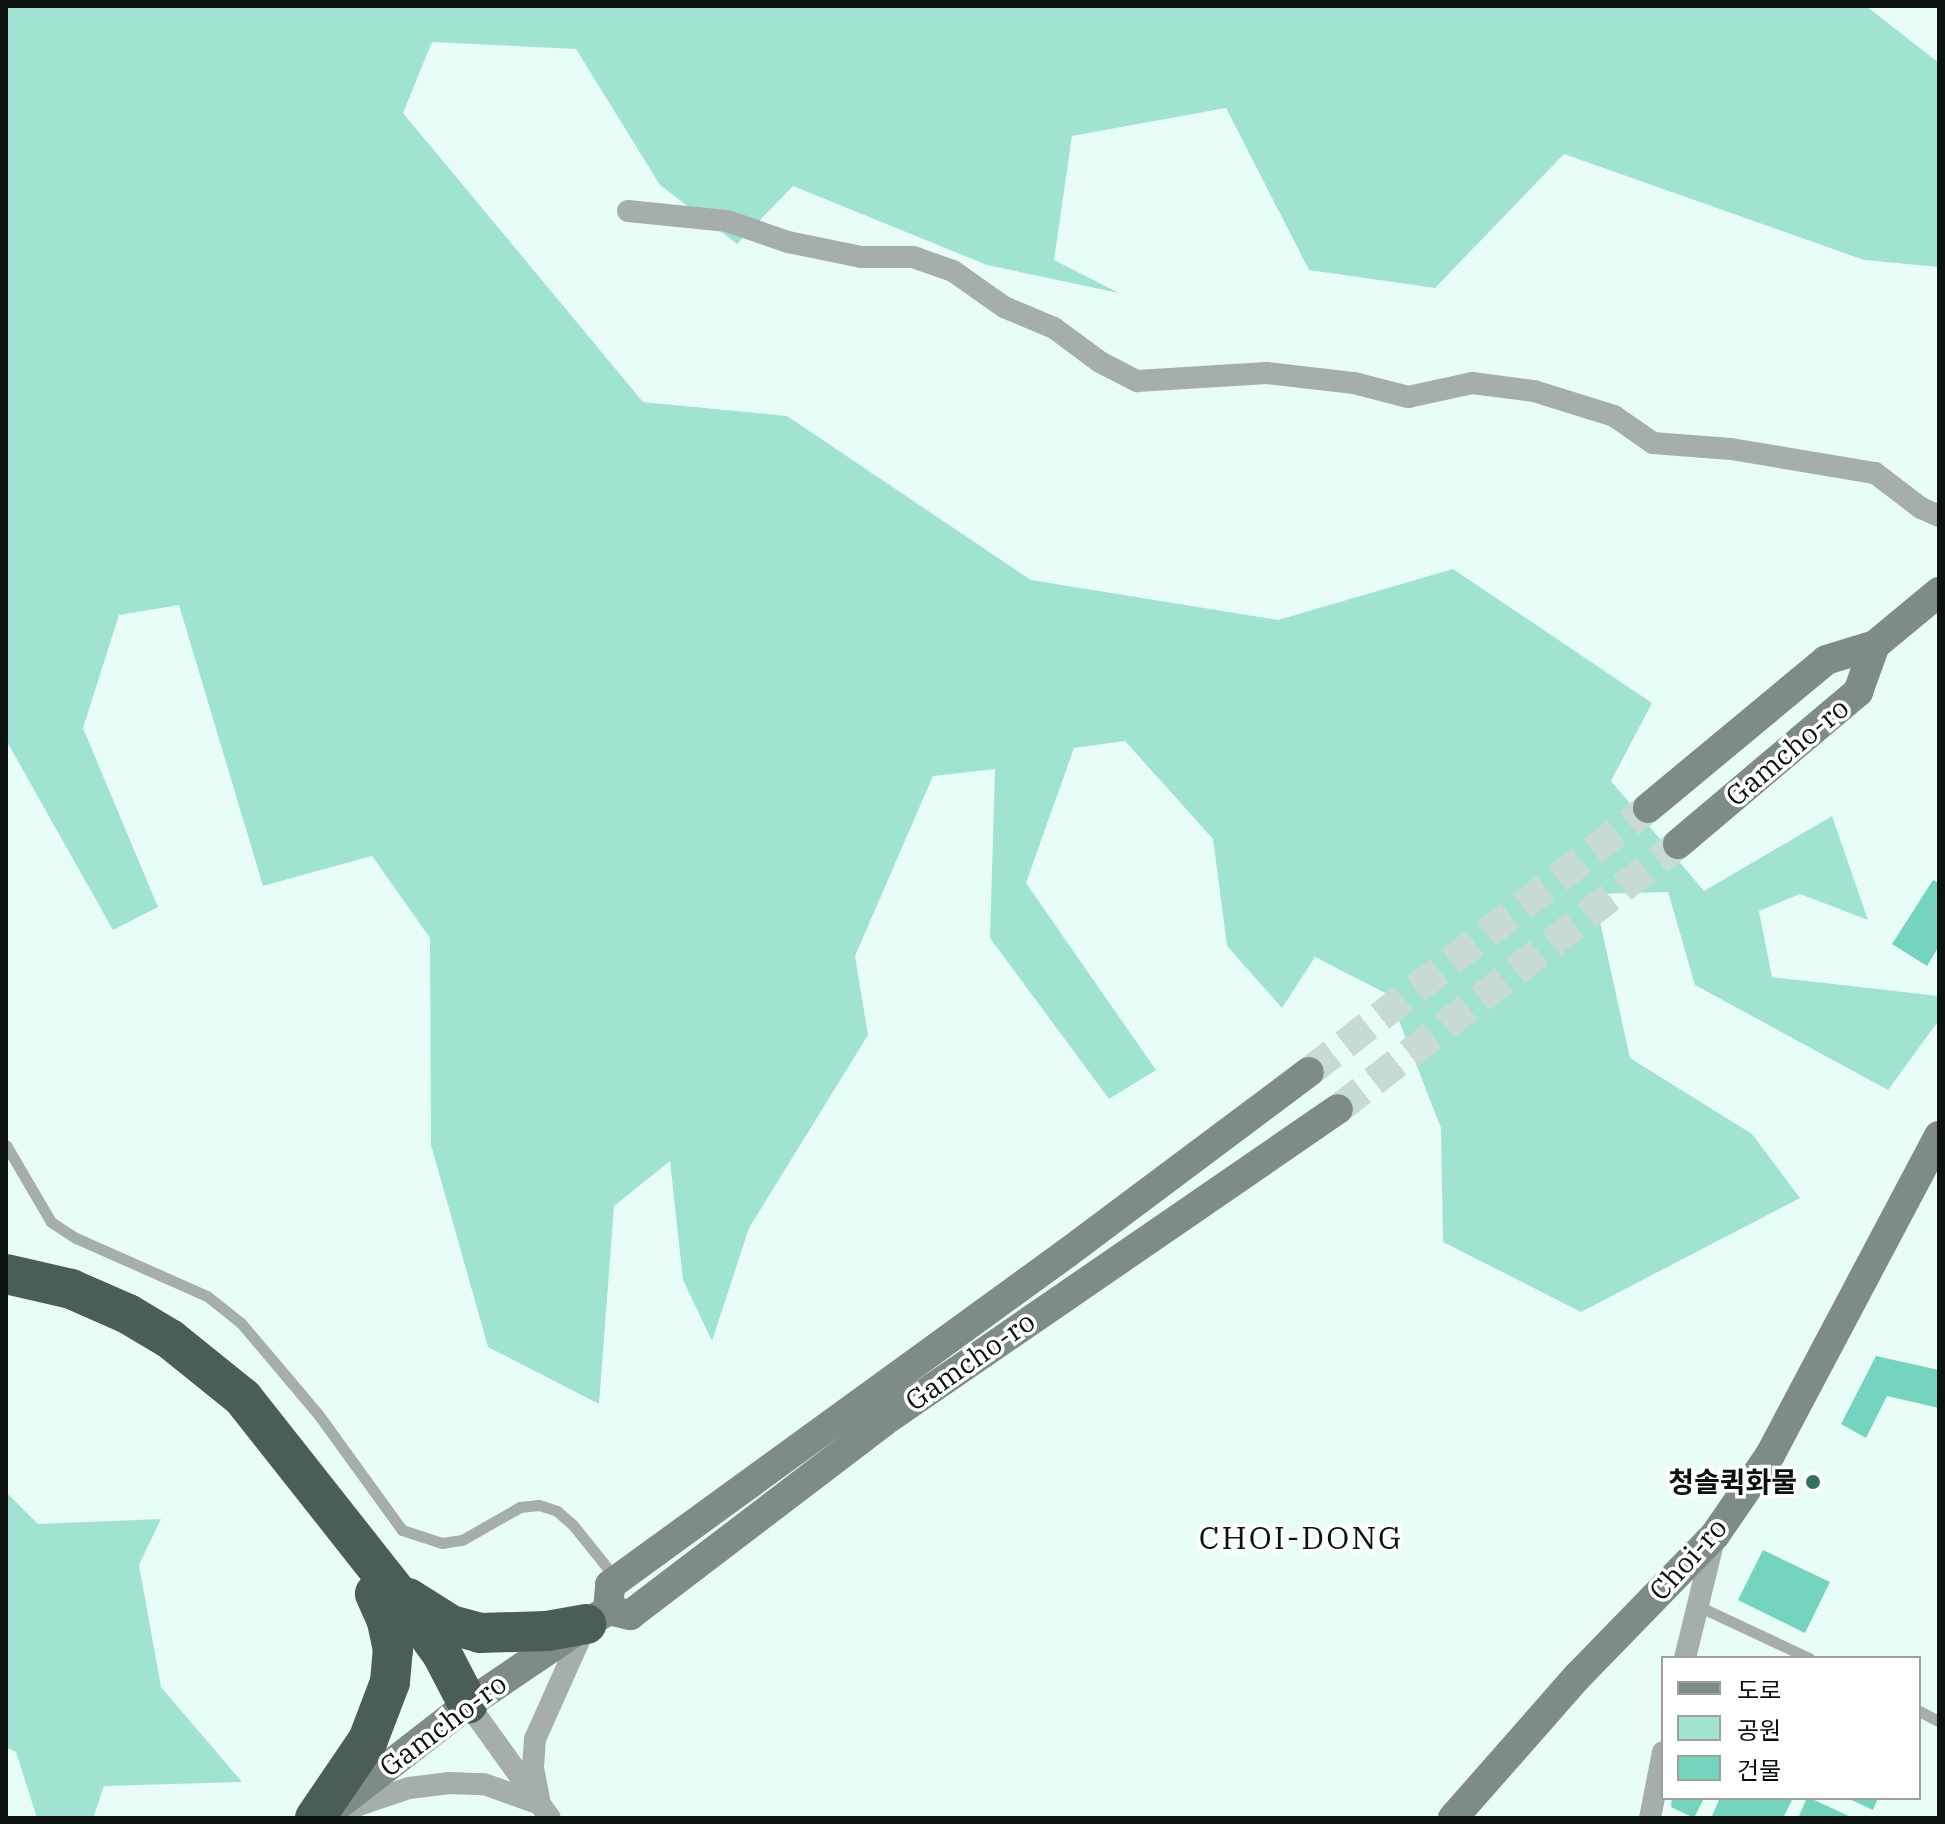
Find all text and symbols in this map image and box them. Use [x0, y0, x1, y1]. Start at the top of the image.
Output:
street label: Gamcho-ro [1719, 691, 1855, 813]
street label: Gamcho-ro [899, 1304, 1041, 1418]
place label: 청솔퀵화물 [1668, 1465, 1797, 1499]
marker: 청솔퀵화물 [1804, 1473, 1822, 1491]
street label: Choi-ro [1642, 1511, 1734, 1607]
district label: CHOI-DONG [1199, 1518, 1403, 1556]
legend [1661, 1656, 1921, 1800]
street label: Gamcho-ro [373, 1666, 513, 1784]
text: 도로 [1737, 1674, 1781, 1706]
text: 공원 [1737, 1714, 1781, 1746]
text: 건물 [1737, 1754, 1781, 1786]

